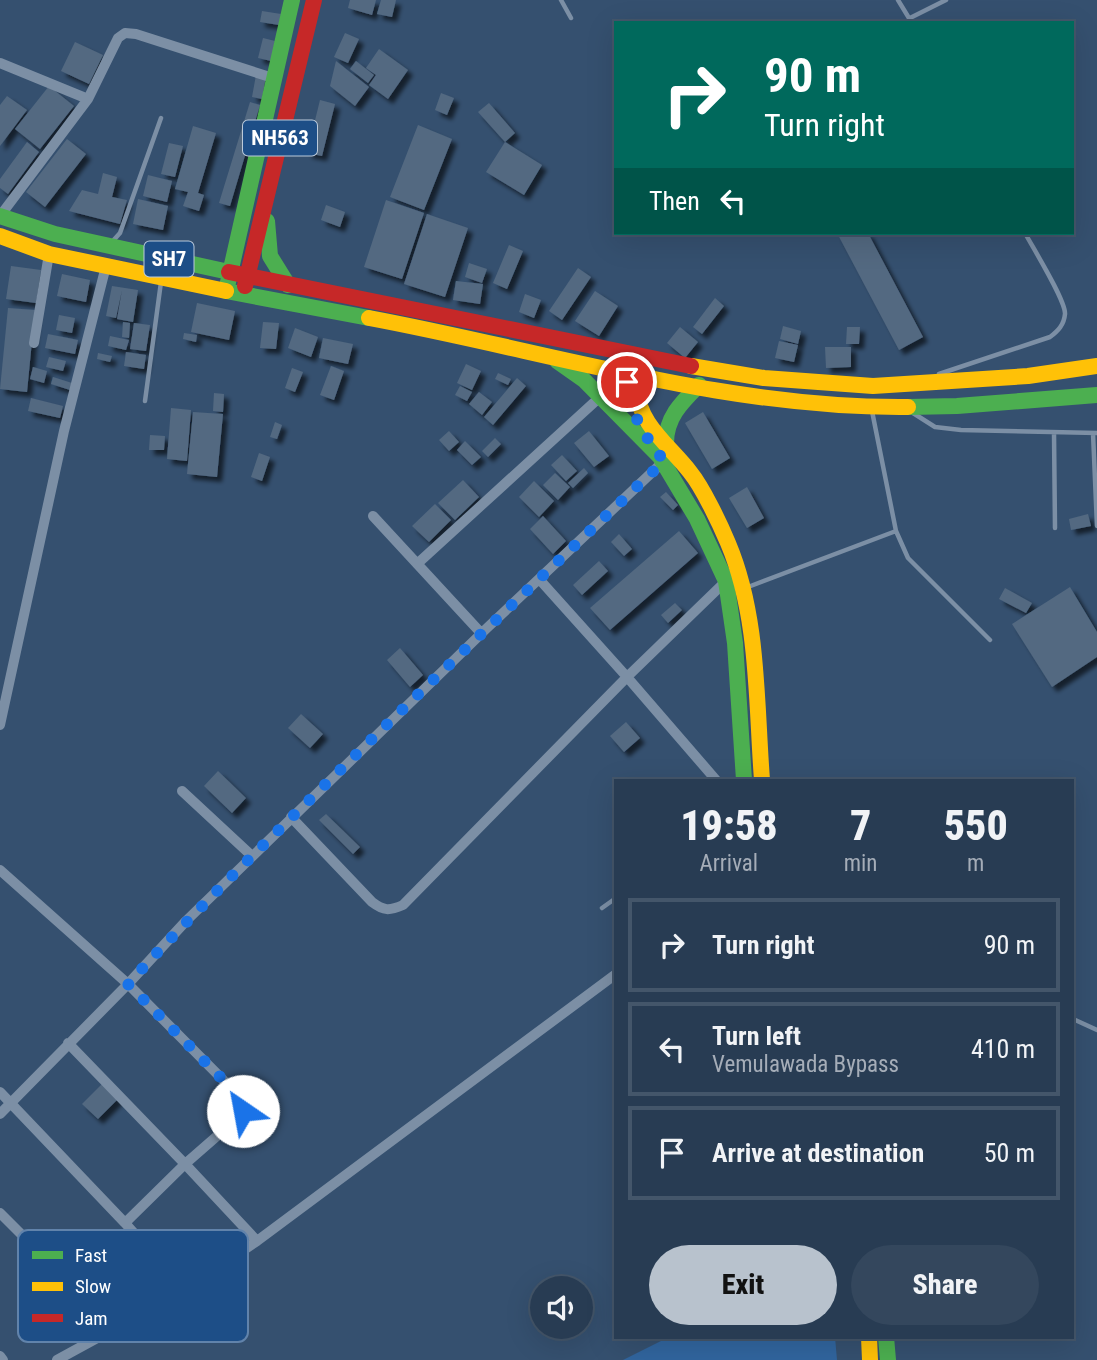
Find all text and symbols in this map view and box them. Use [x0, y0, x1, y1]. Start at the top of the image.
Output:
text: 90 m [764, 47, 861, 104]
icon: right [649, 49, 740, 140]
text: Turn right [764, 106, 885, 144]
road number: NH563 [243, 120, 317, 156]
icon: left [714, 182, 752, 220]
text: Then [649, 186, 700, 216]
road number: SH7 [144, 242, 194, 276]
pin [597, 352, 657, 412]
icon: arrive [608, 363, 646, 401]
text: 19:58 [680, 801, 777, 850]
text: 7 [850, 801, 871, 850]
text: 550 [944, 801, 1008, 850]
text: Arrival [700, 850, 758, 877]
text: min [844, 850, 877, 877]
text: m [967, 850, 984, 877]
icon: right [653, 926, 691, 964]
text: Turn right [712, 930, 814, 960]
text: 90 m [984, 930, 1035, 960]
text: Turn left [712, 1021, 801, 1051]
icon: left [653, 1030, 691, 1068]
text: 410 m [971, 1034, 1035, 1064]
text: Vemulawada Bypass [712, 1051, 899, 1078]
position arrow [206, 1074, 280, 1148]
icon: arrive [653, 1134, 691, 1172]
text: Arrive at destination [712, 1138, 924, 1168]
text: 50 m [984, 1138, 1035, 1168]
legend [18, 1230, 248, 1342]
text: Fast [75, 1244, 107, 1267]
button: Exit [649, 1245, 837, 1325]
button: Share [851, 1245, 1039, 1325]
text: Slow [75, 1275, 111, 1298]
map controls [530, 1276, 593, 1339]
button: sound [530, 1276, 593, 1339]
text: Jam [75, 1307, 108, 1330]

